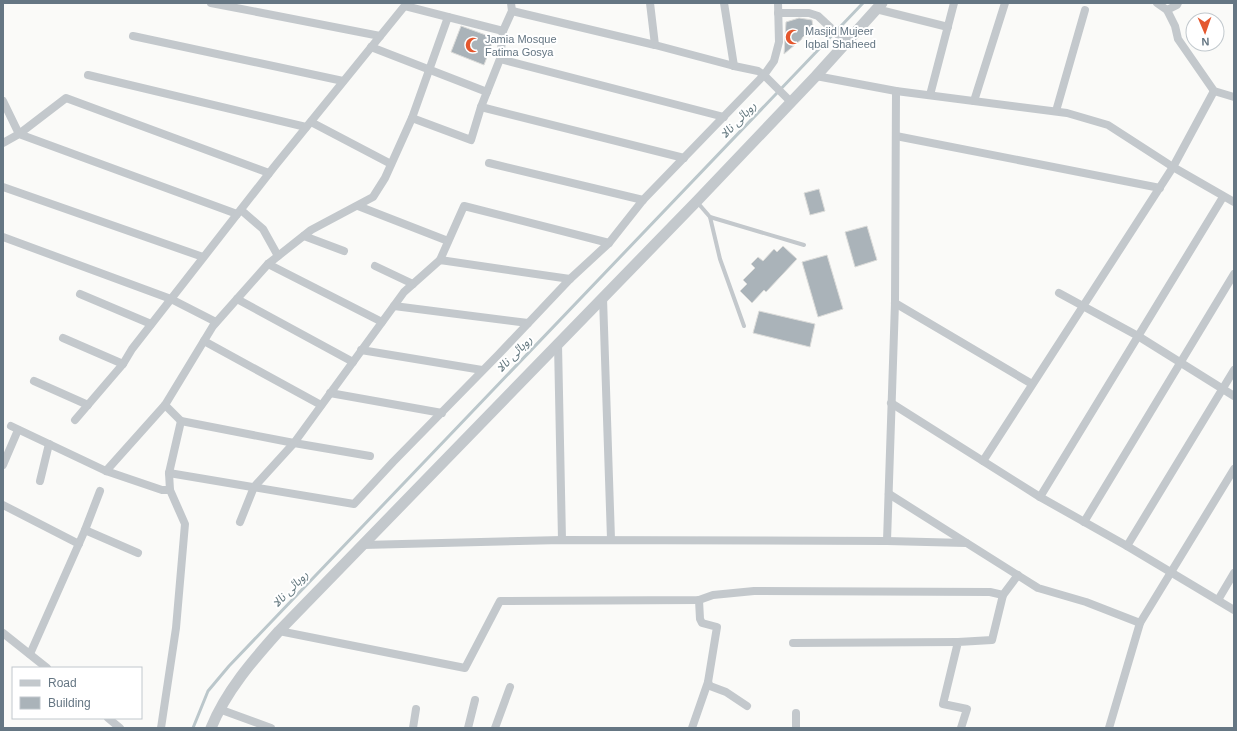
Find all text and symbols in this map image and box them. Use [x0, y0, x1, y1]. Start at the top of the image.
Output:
north arrow [1185, 12, 1225, 52]
place label: Masjid Mujeer Iqbal Shaheed [805, 25, 876, 50]
mosque icon: Masjid Mujeer Iqbal Shaheed [784, 28, 802, 46]
place label: Jamia Mosque Fatima Gosya [485, 33, 557, 58]
mosque icon: Jamia Mosque Fatima Gosya [464, 36, 482, 54]
text: N [1201, 36, 1210, 48]
water label: روہائی نالا [717, 98, 759, 141]
water label: روہائی نالا [493, 332, 535, 375]
water label: روہائی نالا [269, 567, 311, 610]
legend [12, 667, 142, 719]
text: Road [48, 676, 77, 690]
text: Building [48, 696, 91, 710]

